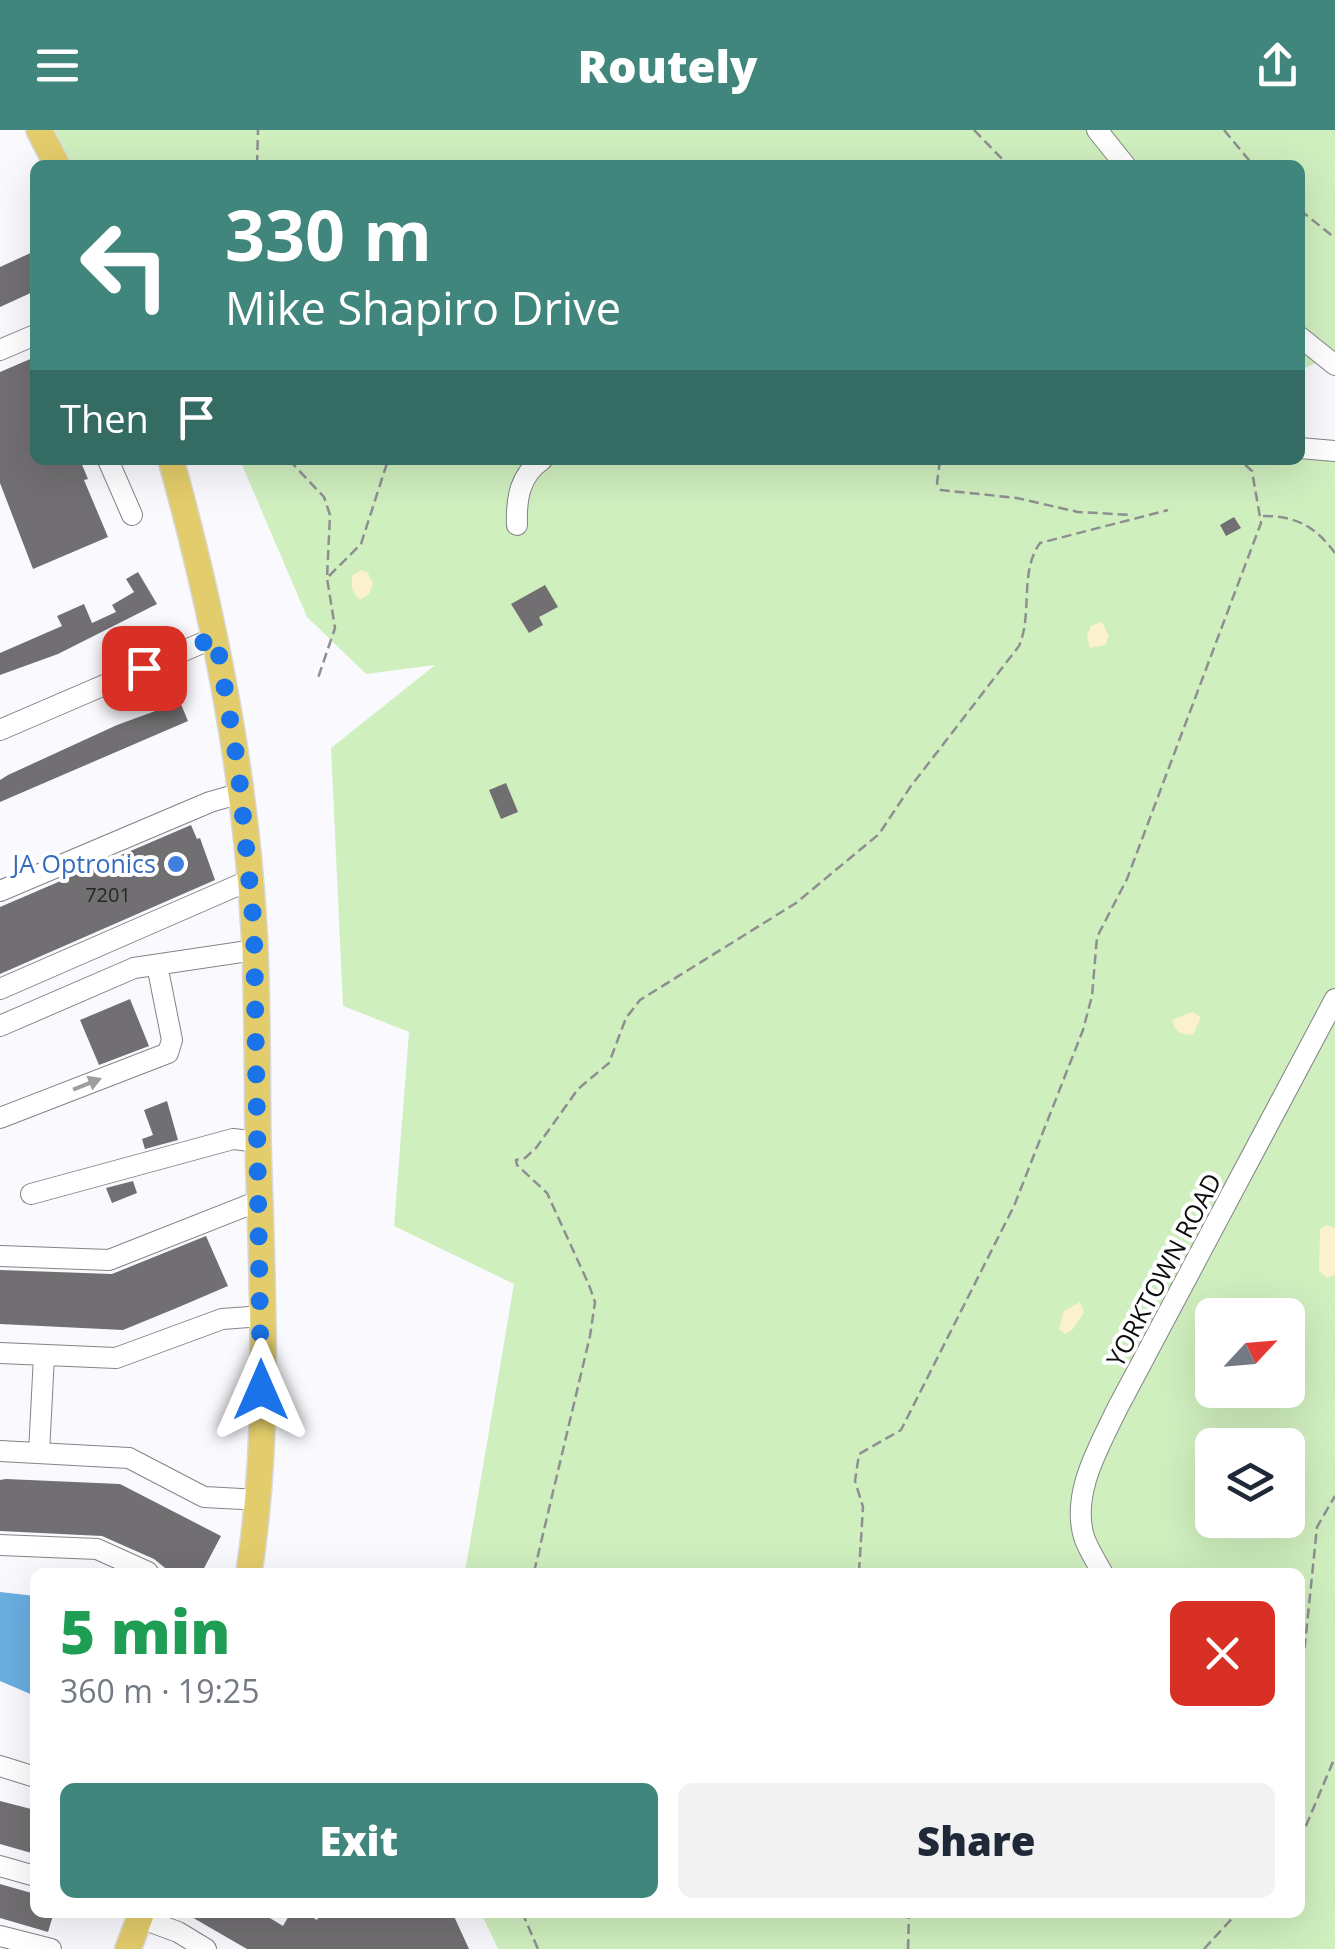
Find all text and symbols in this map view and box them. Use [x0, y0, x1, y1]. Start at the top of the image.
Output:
text: Routely [578, 35, 757, 96]
icon: menu [30, 38, 85, 93]
icon: share [1250, 38, 1305, 93]
text: 330 m [225, 186, 432, 282]
icon: left [60, 200, 190, 330]
text: Mike Shapiro Drive [225, 277, 621, 338]
icon: arrive [169, 390, 224, 445]
text: Then [60, 392, 149, 444]
pin [102, 626, 187, 711]
icon: arrive [117, 641, 172, 696]
place label: JA Optronics [11, 846, 156, 880]
marker: JA Optronics [165, 853, 187, 875]
house number: 7201 [85, 881, 131, 908]
one-way arrow [73, 1076, 103, 1092]
street label: YORKTOWN ROAD [1098, 1167, 1229, 1372]
north arrow [1195, 1298, 1305, 1408]
map controls [1195, 1298, 1305, 1538]
position arrow [209, 1338, 313, 1442]
button: layers [1195, 1428, 1305, 1538]
text: 5 min [60, 1590, 230, 1672]
button: close [1170, 1601, 1275, 1706]
text: 360 m · 19:25 [60, 1669, 259, 1712]
button: Exit [60, 1783, 658, 1898]
button: Share [678, 1783, 1275, 1898]

